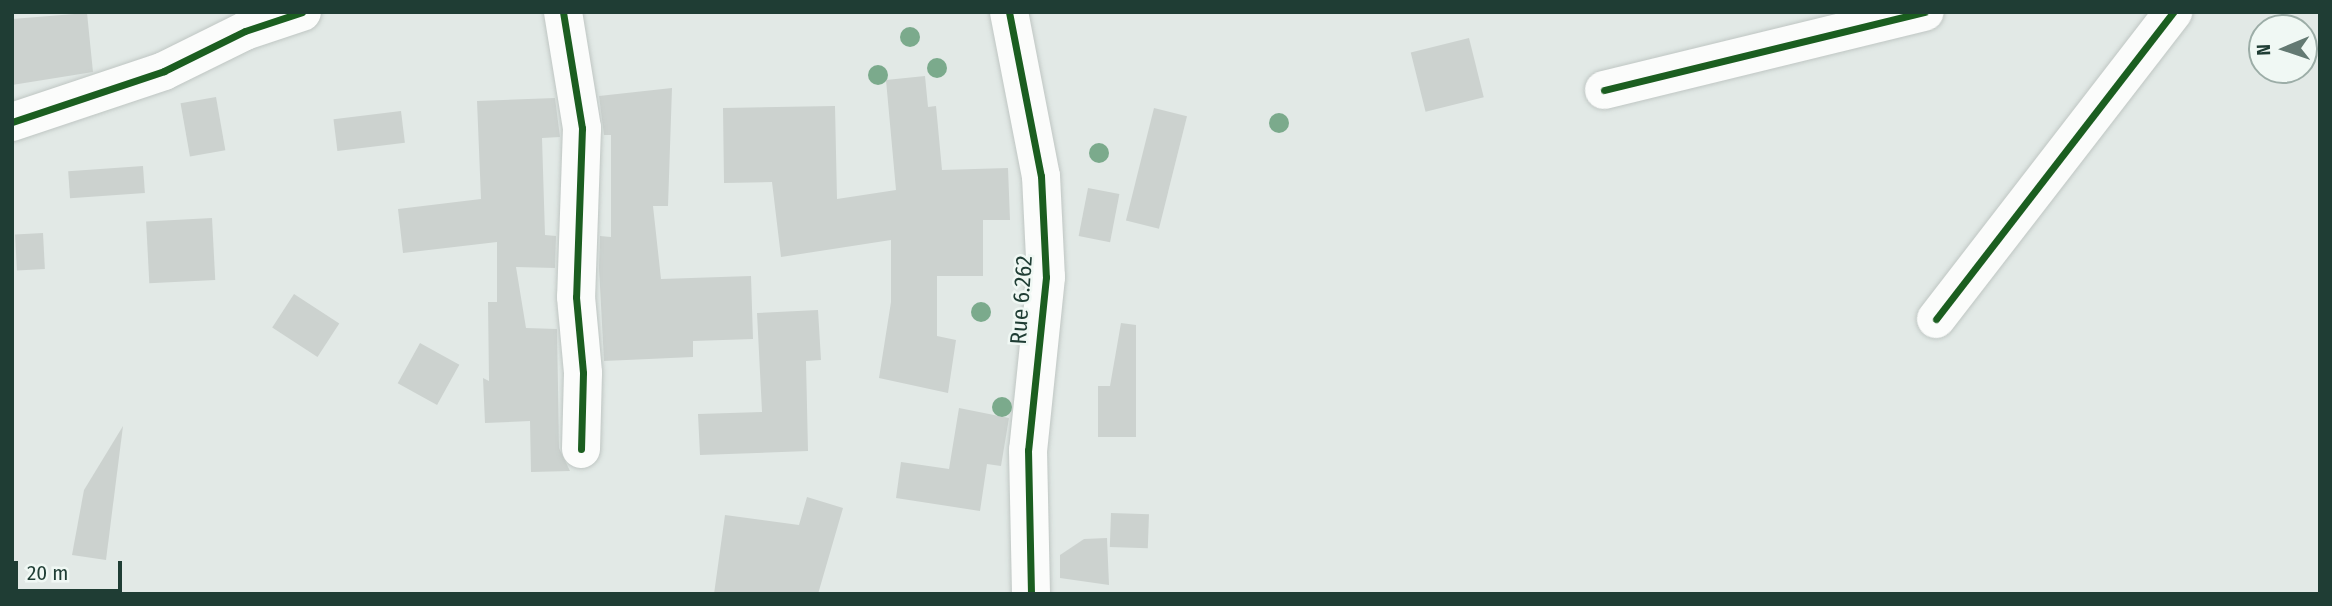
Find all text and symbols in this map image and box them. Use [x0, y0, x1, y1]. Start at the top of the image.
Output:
north arrow [2248, 14, 2318, 84]
text: N [2252, 44, 2275, 56]
street label: Rue 6.262 [1004, 255, 1038, 345]
scale bar [18, 546, 126, 590]
text: 20 m [27, 560, 68, 586]

